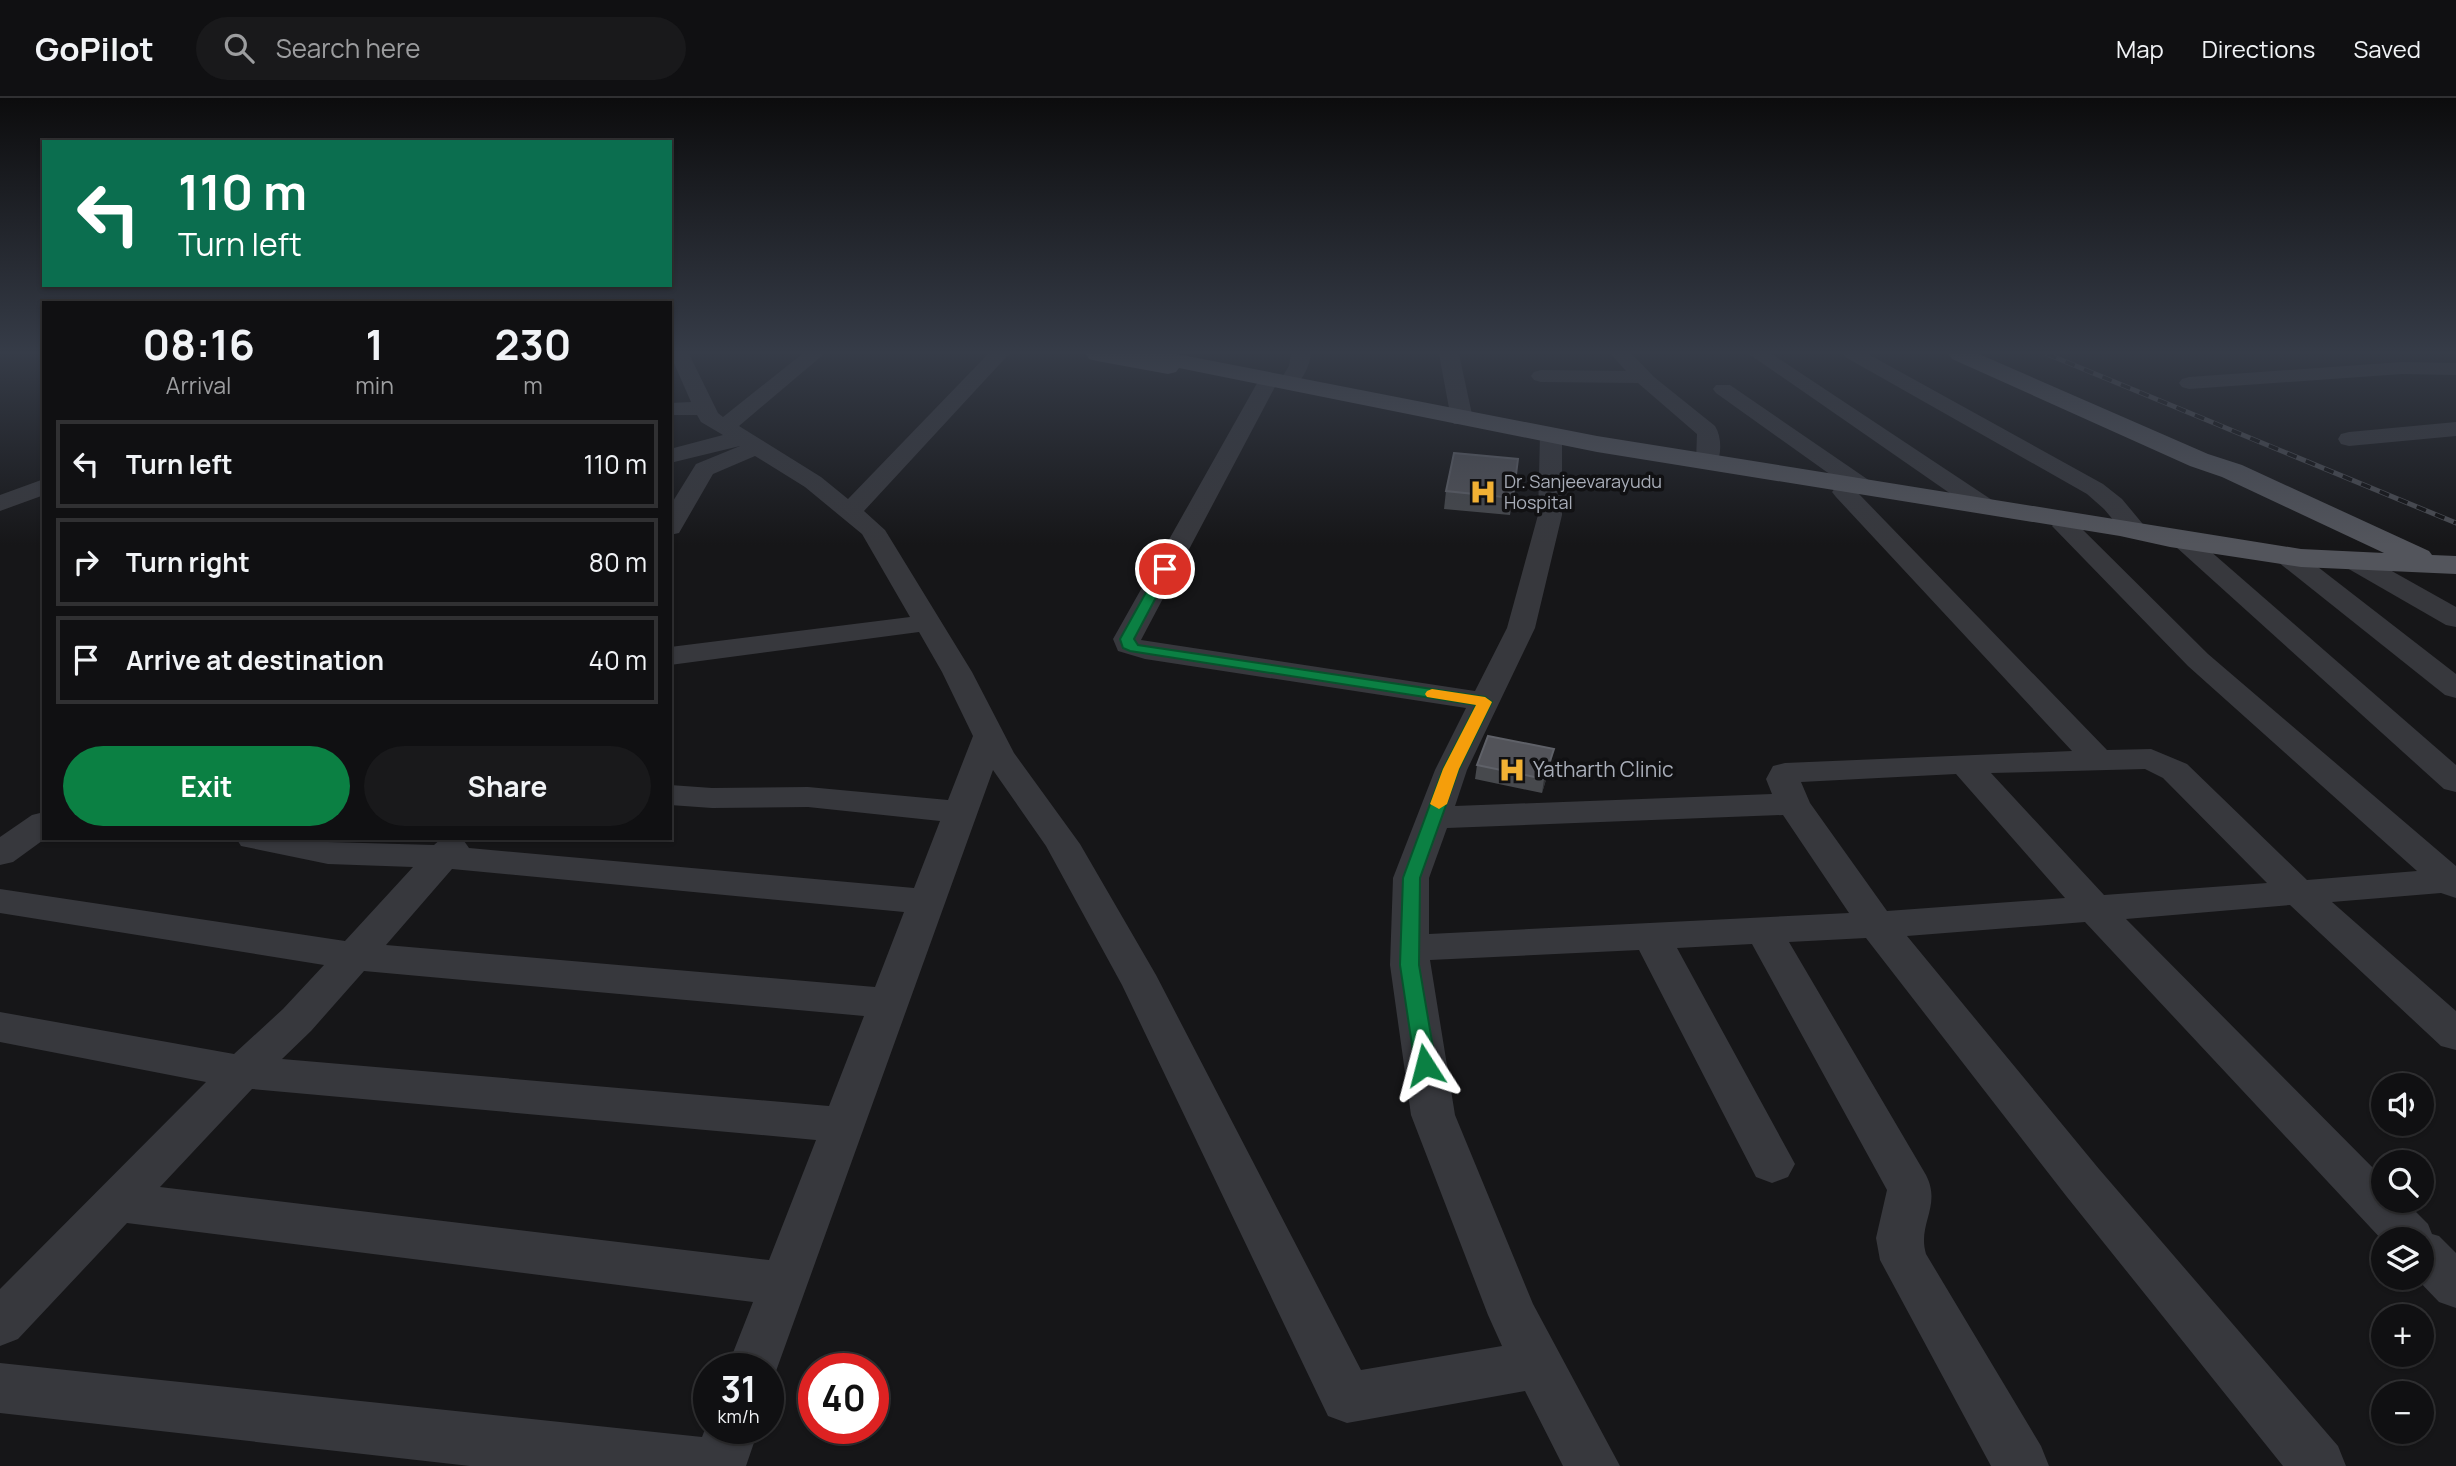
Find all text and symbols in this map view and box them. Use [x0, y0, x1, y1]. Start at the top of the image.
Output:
search box [196, 17, 686, 80]
text: GoPilot [35, 26, 154, 71]
icon: search [220, 29, 258, 67]
text: Search here [276, 30, 420, 66]
text: Map [2116, 32, 2164, 65]
text: Directions [2202, 32, 2315, 65]
text: Saved [2353, 32, 2421, 65]
text: 110 m [178, 158, 307, 225]
icon: left [63, 168, 154, 259]
text: Turn left [178, 222, 302, 266]
text: 08:16 [143, 315, 255, 373]
text: 1 [365, 315, 384, 373]
text: 230 [494, 315, 571, 373]
text: Arrival [166, 369, 231, 401]
text: min [355, 369, 394, 401]
text: m [523, 369, 543, 401]
icon: left [67, 445, 105, 483]
text: Turn left [126, 446, 233, 482]
text: 110 m [584, 446, 647, 482]
place label: Dr. Sanjeevarayudu Hospital [1504, 469, 1662, 514]
hospital icon: Dr. Sanjeevarayudu Hospital [1468, 477, 1498, 507]
pin [1135, 539, 1195, 599]
icon: right [67, 543, 105, 581]
text: Turn right [126, 544, 250, 580]
text: 80 m [589, 544, 647, 580]
icon: arrive [1146, 550, 1184, 588]
icon: arrive [67, 641, 105, 679]
text: Arrive at destination [126, 642, 384, 678]
text: 40 m [589, 642, 647, 678]
button: Exit [63, 746, 350, 826]
button: Share [364, 746, 651, 826]
hospital icon: Yatharth Clinic [1497, 755, 1527, 785]
place label: Yatharth Clinic [1533, 755, 1674, 783]
position arrow [1388, 1028, 1462, 1102]
map controls [2371, 1073, 2434, 1444]
button: sound [2371, 1073, 2434, 1136]
button: search [2371, 1150, 2434, 1213]
button: layers [2371, 1227, 2434, 1290]
button: + [2371, 1304, 2434, 1367]
speed limit sign: 40 [798, 1353, 889, 1444]
text: 31 [721, 1365, 756, 1413]
button: − [2371, 1381, 2434, 1444]
text: km/h [718, 1404, 759, 1428]

